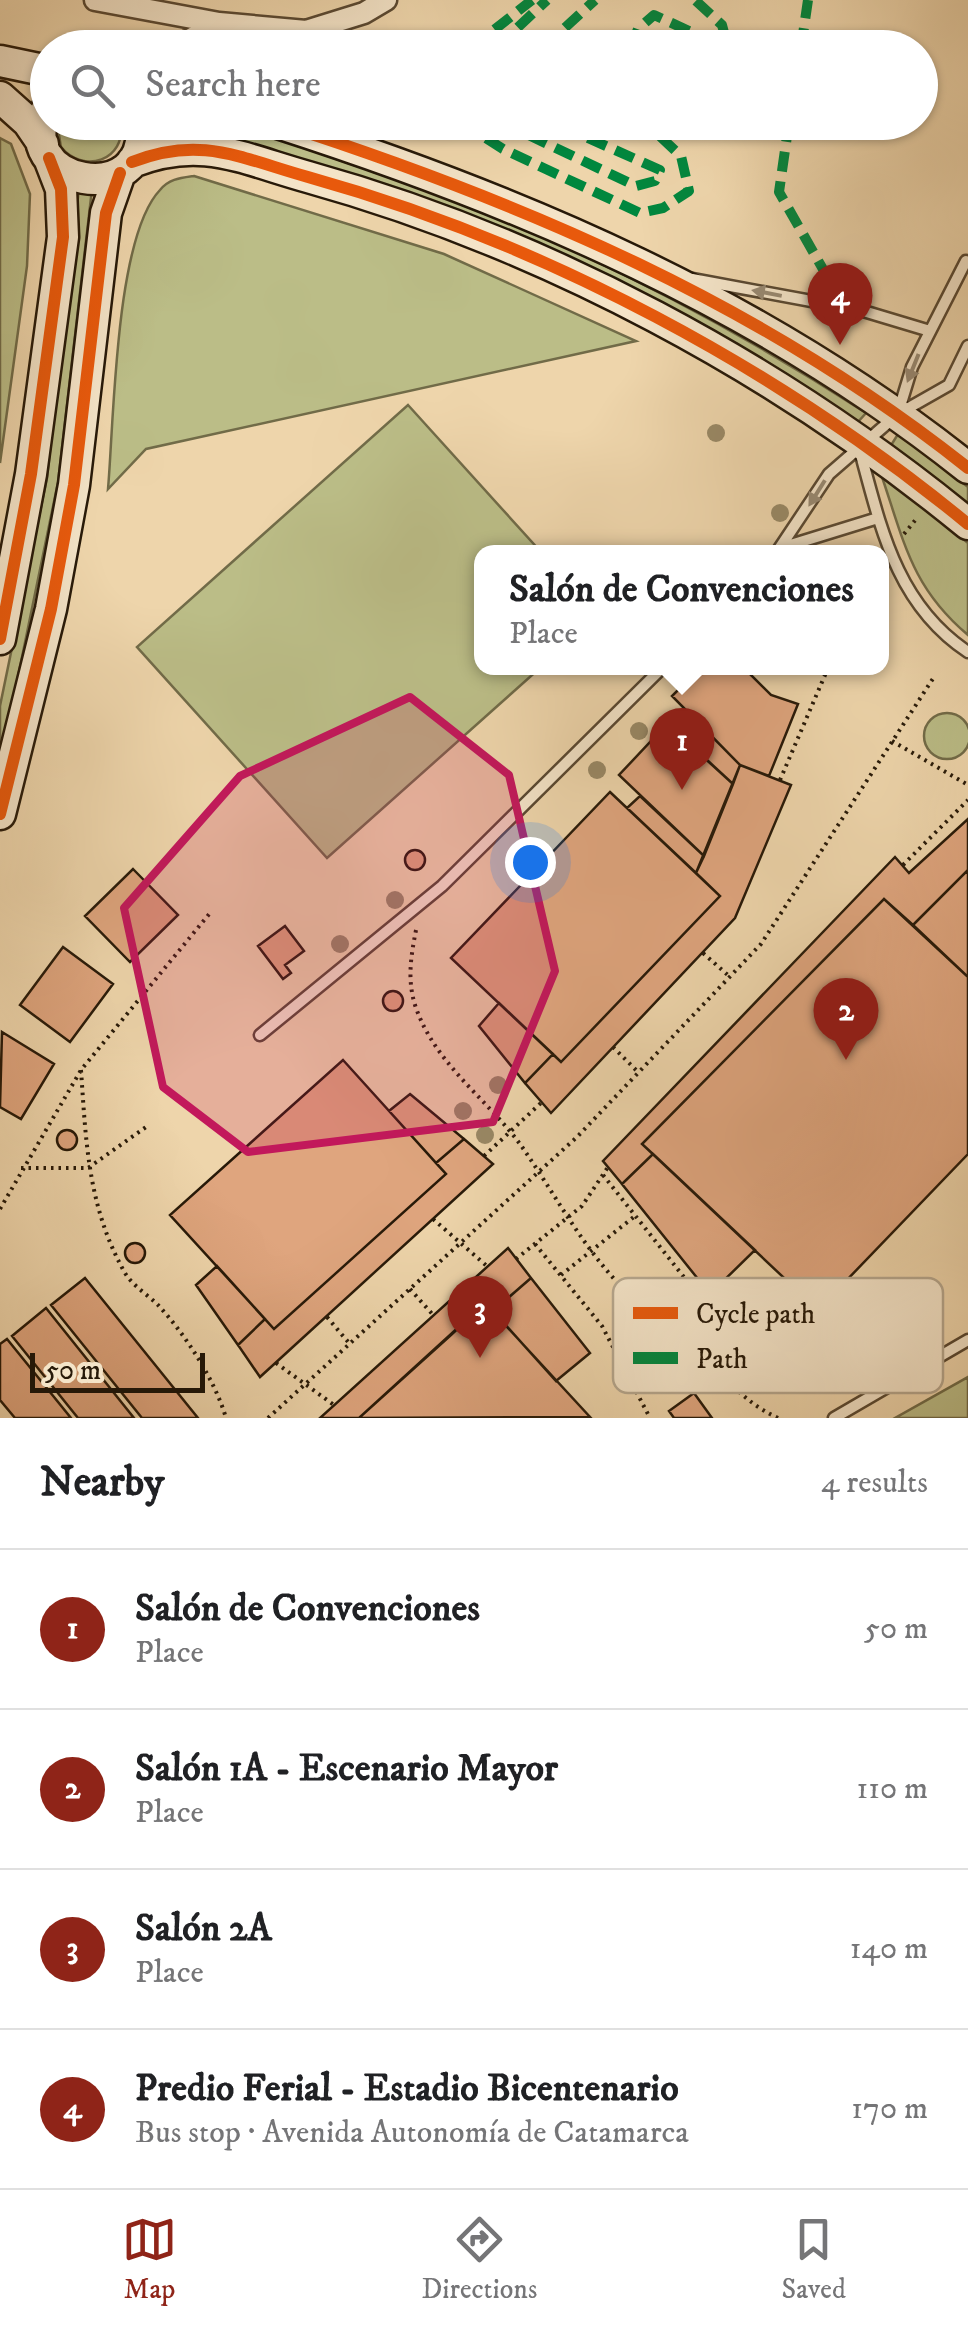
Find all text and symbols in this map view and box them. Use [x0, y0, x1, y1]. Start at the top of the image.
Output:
search box [30, 30, 938, 140]
icon: search [65, 58, 120, 113]
text: Search here [145, 61, 321, 109]
pin: 4 [808, 262, 872, 345]
one-way arrow [751, 285, 783, 300]
one-way arrow [905, 353, 921, 383]
one-way arrow [808, 479, 827, 506]
popup [474, 545, 889, 675]
text: Salón de Convenciones [509, 566, 854, 614]
text: Place [509, 614, 578, 654]
pin: 1 [650, 708, 714, 790]
your location [505, 837, 556, 888]
pin: 2 [814, 978, 878, 1060]
pin: 3 [448, 1276, 512, 1358]
legend [613, 1278, 943, 1393]
text: Cycle path [696, 1297, 815, 1332]
text: Path [696, 1342, 748, 1377]
scale bar [30, 1348, 205, 1392]
text: 50 m [45, 1353, 101, 1388]
text: Nearby [40, 1457, 164, 1509]
text: 4 results [821, 1463, 928, 1503]
text: Salón de Convenciones [135, 1585, 480, 1633]
text: 1 [67, 1609, 78, 1649]
text: 50 m [864, 1609, 928, 1649]
text: Place [135, 1633, 204, 1673]
text: Salón 1A - Escenario Mayor [135, 1745, 558, 1793]
text: 2 [65, 1769, 80, 1809]
text: 110 m [856, 1769, 928, 1809]
text: Place [135, 1793, 204, 1833]
text: Salón 2A [135, 1905, 272, 1953]
text: 3 [67, 1929, 78, 1969]
text: 140 m [850, 1929, 928, 1969]
text: Place [135, 1953, 204, 1993]
text: Predio Ferial - Estadio Bicentenario [135, 2065, 679, 2113]
text: 4 [63, 2089, 82, 2129]
text: 170 m [851, 2089, 928, 2129]
text: Bus stop · Avenida Autonomía de Catamarca [135, 2113, 689, 2153]
tab: Map [122, 2212, 177, 2307]
tab: Directions [421, 2212, 537, 2307]
tab: Saved [782, 2212, 846, 2307]

